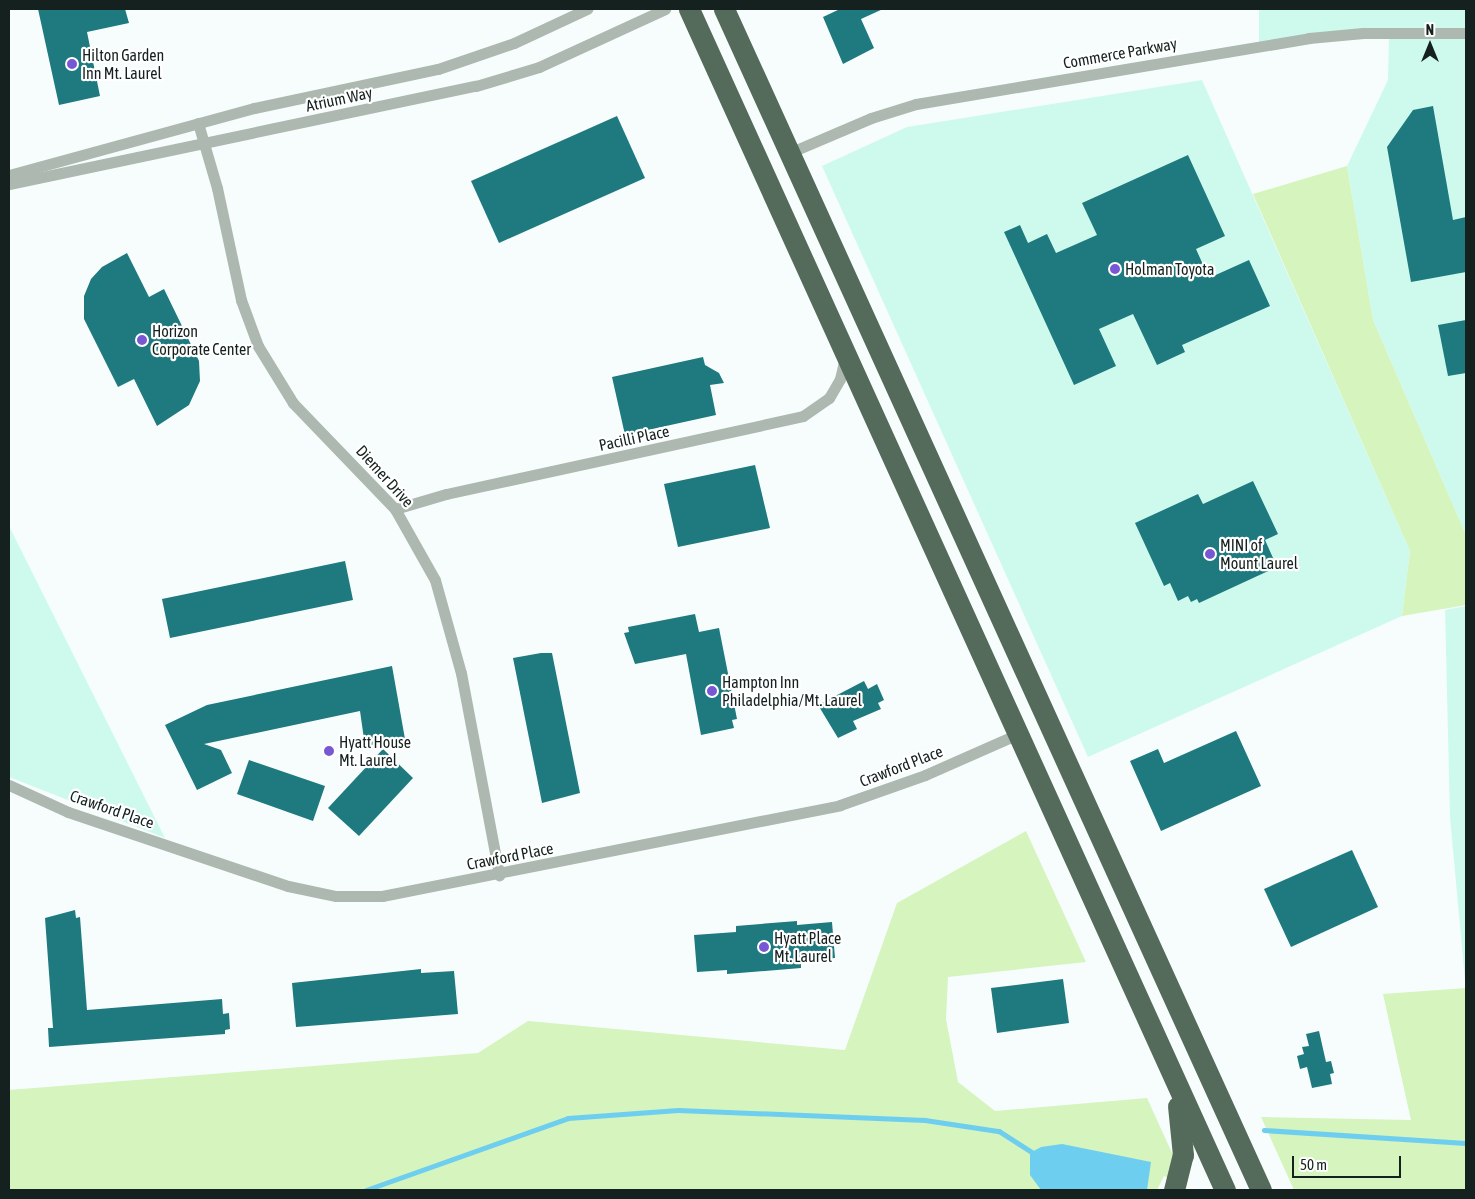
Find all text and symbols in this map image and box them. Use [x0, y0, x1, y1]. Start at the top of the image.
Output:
north arrow [1405, 20, 1455, 70]
text: N [1426, 22, 1434, 38]
street label: Commerce Parkway [1062, 34, 1178, 72]
place label: Hilton Garden Inn Mt. Laurel [82, 45, 164, 83]
marker: Hilton Garden Inn Mt. Laurel [66, 58, 78, 70]
street label: Atrium Way [304, 83, 374, 115]
place label: Holman Toyota [1125, 259, 1214, 279]
marker: Holman Toyota [1109, 263, 1121, 275]
place label: Horizon Corporate Center [152, 321, 251, 359]
marker: Horizon Corporate Center [136, 334, 148, 346]
street label: Pacilli Place [597, 421, 671, 455]
street label: Diemer Drive [352, 441, 418, 511]
place label: MINI of Mount Laurel [1220, 535, 1298, 573]
marker: MINI of Mount Laurel [1204, 548, 1216, 560]
place label: Hampton Inn Philadelphia/Mt. Laurel [722, 672, 862, 710]
marker: Hampton Inn Philadelphia/Mt. Laurel [706, 685, 718, 697]
place label: Hyatt House Mt. Laurel [339, 732, 411, 770]
street label: Crawford Place [857, 741, 945, 791]
marker: Hyatt House Mt. Laurel [323, 745, 335, 757]
street label: Crawford Place [67, 786, 157, 832]
street label: Crawford Place [465, 838, 555, 874]
place label: Hyatt Place Mt. Laurel [774, 928, 841, 966]
marker: Hyatt Place Mt. Laurel [758, 941, 770, 953]
scale bar [1295, 1146, 1404, 1178]
text: 50 m [1300, 1156, 1327, 1173]

